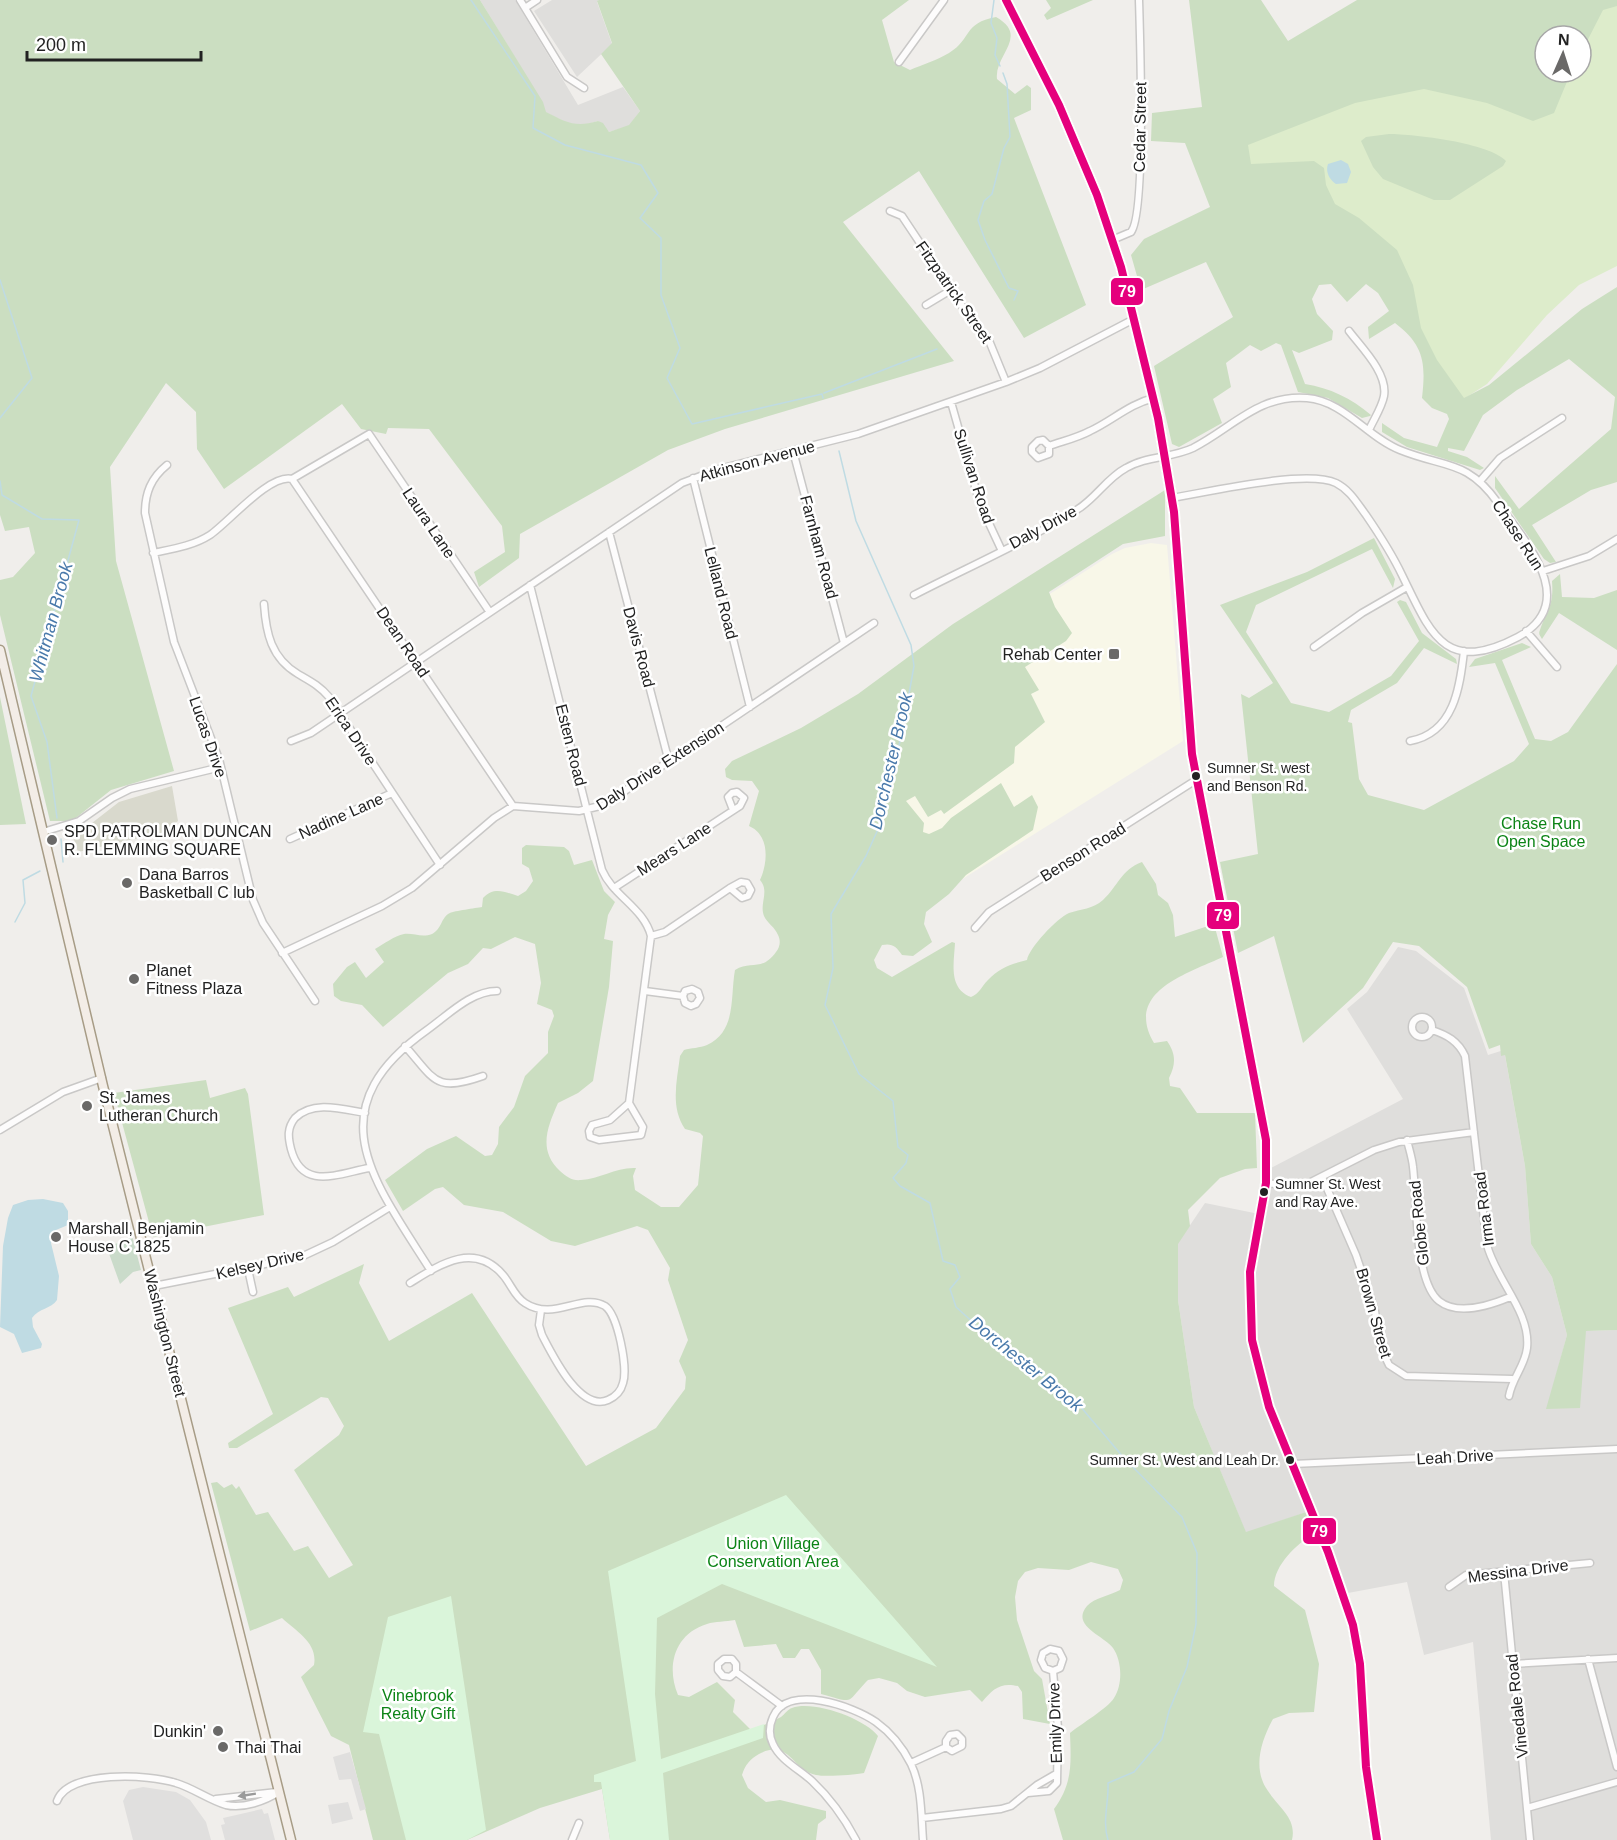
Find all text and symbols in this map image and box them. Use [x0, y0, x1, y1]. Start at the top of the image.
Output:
scale bar [27, 24, 201, 62]
north arrow [1533, 24, 1593, 84]
text: N [1558, 31, 1570, 48]
text: 200 m [36, 35, 86, 55]
street label: Cedar Street [1131, 81, 1149, 173]
street label: Fitzpatrick Street [913, 238, 996, 346]
line badge: 79 [1110, 277, 1144, 306]
text: 79 [1118, 283, 1136, 300]
street label: Sullivan Road [951, 426, 997, 526]
street label: Atkinson Avenue [697, 437, 817, 485]
street label: Laura Lane [399, 485, 459, 561]
street label: Farnham Road [797, 493, 841, 601]
street label: Chase Run [1489, 497, 1547, 573]
street label: Daly Drive [1006, 502, 1080, 552]
street label: Lelland Road [701, 545, 741, 641]
water label: Whitman Brook [25, 559, 77, 684]
street label: Dean Road [373, 604, 433, 680]
street label: Davis Road [620, 605, 658, 689]
place label: Rehab Center [1002, 646, 1103, 663]
marker: Rehab Center [1107, 647, 1121, 661]
water label: Dorchester Brook [866, 690, 917, 831]
street label: Lucas Drive [186, 694, 230, 780]
street label: Erica Drive [322, 694, 380, 768]
street label: Esten Road [553, 702, 589, 788]
street label: Daly Drive Extension [593, 718, 727, 814]
place label: Sumner St. west and Benson Rd. [1207, 760, 1310, 794]
marker: Sumner St. west and Benson Rd. [1190, 770, 1202, 782]
street label: Nadine Lane [296, 790, 386, 842]
park label: Chase Run Open Space [1497, 815, 1586, 850]
street label: Mears Lane [634, 819, 714, 879]
street label: Benson Road [1037, 819, 1129, 885]
place label: SPD PATROLMAN DUNCAN R. FLEMMING SQUARE [64, 823, 271, 858]
marker: SPD PATROLMAN DUNCAN R. FLEMMING SQUARE [45, 833, 59, 847]
place label: Dana Barros Basketball C lub [139, 866, 255, 901]
marker: Dana Barros Basketball C lub [120, 876, 134, 890]
line badge: 79 [1206, 901, 1240, 930]
text: 79 [1214, 907, 1232, 924]
place label: Planet Fitness Plaza [146, 962, 242, 997]
marker: Planet Fitness Plaza [127, 972, 141, 986]
place label: St. James Lutheran Church [99, 1089, 218, 1124]
marker: St. James Lutheran Church [80, 1099, 94, 1113]
street label: Irma Road [1471, 1171, 1497, 1247]
place label: Sumner St. West and Ray Ave. [1275, 1176, 1381, 1210]
street label: Globe Road [1406, 1180, 1432, 1266]
marker: Sumner St. West and Ray Ave. [1258, 1186, 1270, 1198]
place label: Marshall, Benjamin House C 1825 [68, 1220, 204, 1255]
marker: Marshall, Benjamin House C 1825 [49, 1230, 63, 1244]
street label: Kelsey Drive [214, 1246, 306, 1282]
street label: Brown Street [1353, 1266, 1395, 1360]
street label: Washington Street [141, 1267, 189, 1399]
water label: Dorchester Brook [965, 1312, 1087, 1416]
street label: Leah Drive [1416, 1446, 1494, 1468]
place label: Sumner St. West and Leah Dr. [1089, 1452, 1279, 1468]
marker: Sumner St. West and Leah Dr. [1284, 1454, 1296, 1466]
line badge: 79 [1302, 1517, 1337, 1545]
text: 79 [1310, 1523, 1328, 1540]
park label: Union Village Conservation Area [707, 1535, 839, 1570]
street label: Messina Drive [1467, 1556, 1569, 1586]
street label: Vinedale Road [1503, 1653, 1531, 1759]
street label: Emily Drive [1045, 1682, 1065, 1764]
park label: Vinebrook Realty Gift [381, 1687, 456, 1722]
place label: Dunkin' [153, 1723, 206, 1740]
marker: Dunkin' [211, 1724, 225, 1738]
place label: Thai Thai [235, 1739, 301, 1756]
marker: Thai Thai [216, 1740, 230, 1754]
one-way arrow [238, 1791, 257, 1800]

